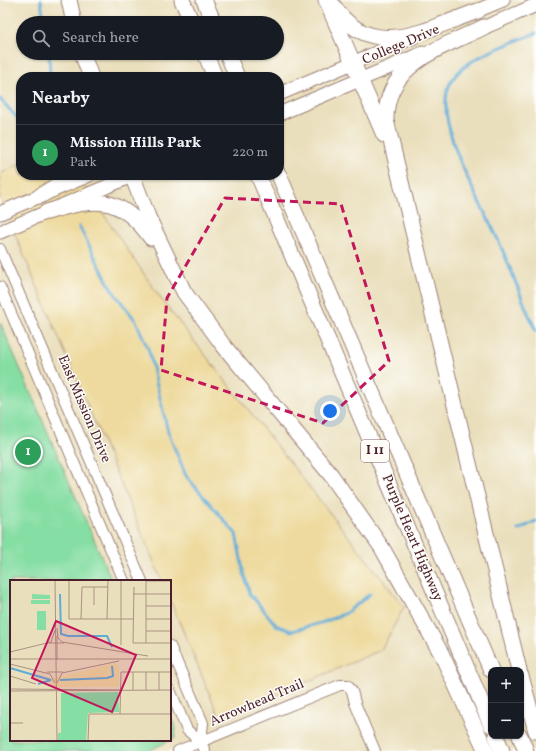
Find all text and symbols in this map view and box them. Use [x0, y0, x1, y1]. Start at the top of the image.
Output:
search box [16, 16, 284, 60]
street label: College Drive [359, 20, 443, 70]
icon: search [30, 27, 52, 49]
text: Search here [62, 28, 139, 49]
text: Nearby [32, 87, 90, 110]
text: Mission Hills Park [70, 133, 201, 154]
text: 1 [42, 144, 48, 162]
text: 220 m [232, 144, 268, 162]
text: Park [70, 154, 97, 172]
street label: East Mission Drive [53, 352, 115, 466]
your location [320, 401, 340, 421]
pin: 1 [15, 437, 41, 467]
road number: I 11 [361, 440, 389, 462]
street label: Purple Heart Highway [377, 472, 447, 605]
inset map [10, 580, 171, 741]
map controls [488, 667, 524, 739]
button: + [488, 667, 524, 703]
street label: Arrowhead Trail [207, 675, 307, 731]
button: − [488, 703, 524, 739]

